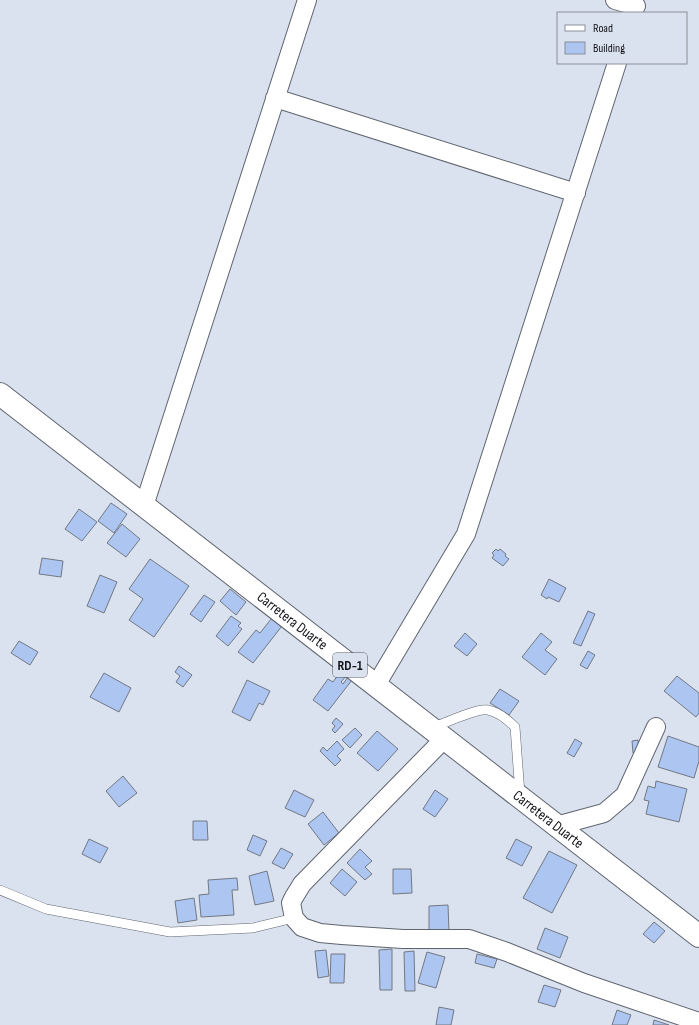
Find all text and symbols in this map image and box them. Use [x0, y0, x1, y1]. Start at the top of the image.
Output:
legend [557, 12, 687, 64]
text: Road [593, 21, 613, 36]
text: Building [593, 41, 625, 56]
street label: Carretera Duarte [253, 588, 331, 654]
road number: RD-1 [333, 653, 367, 677]
street label: Carretera Duarte [509, 786, 587, 853]

